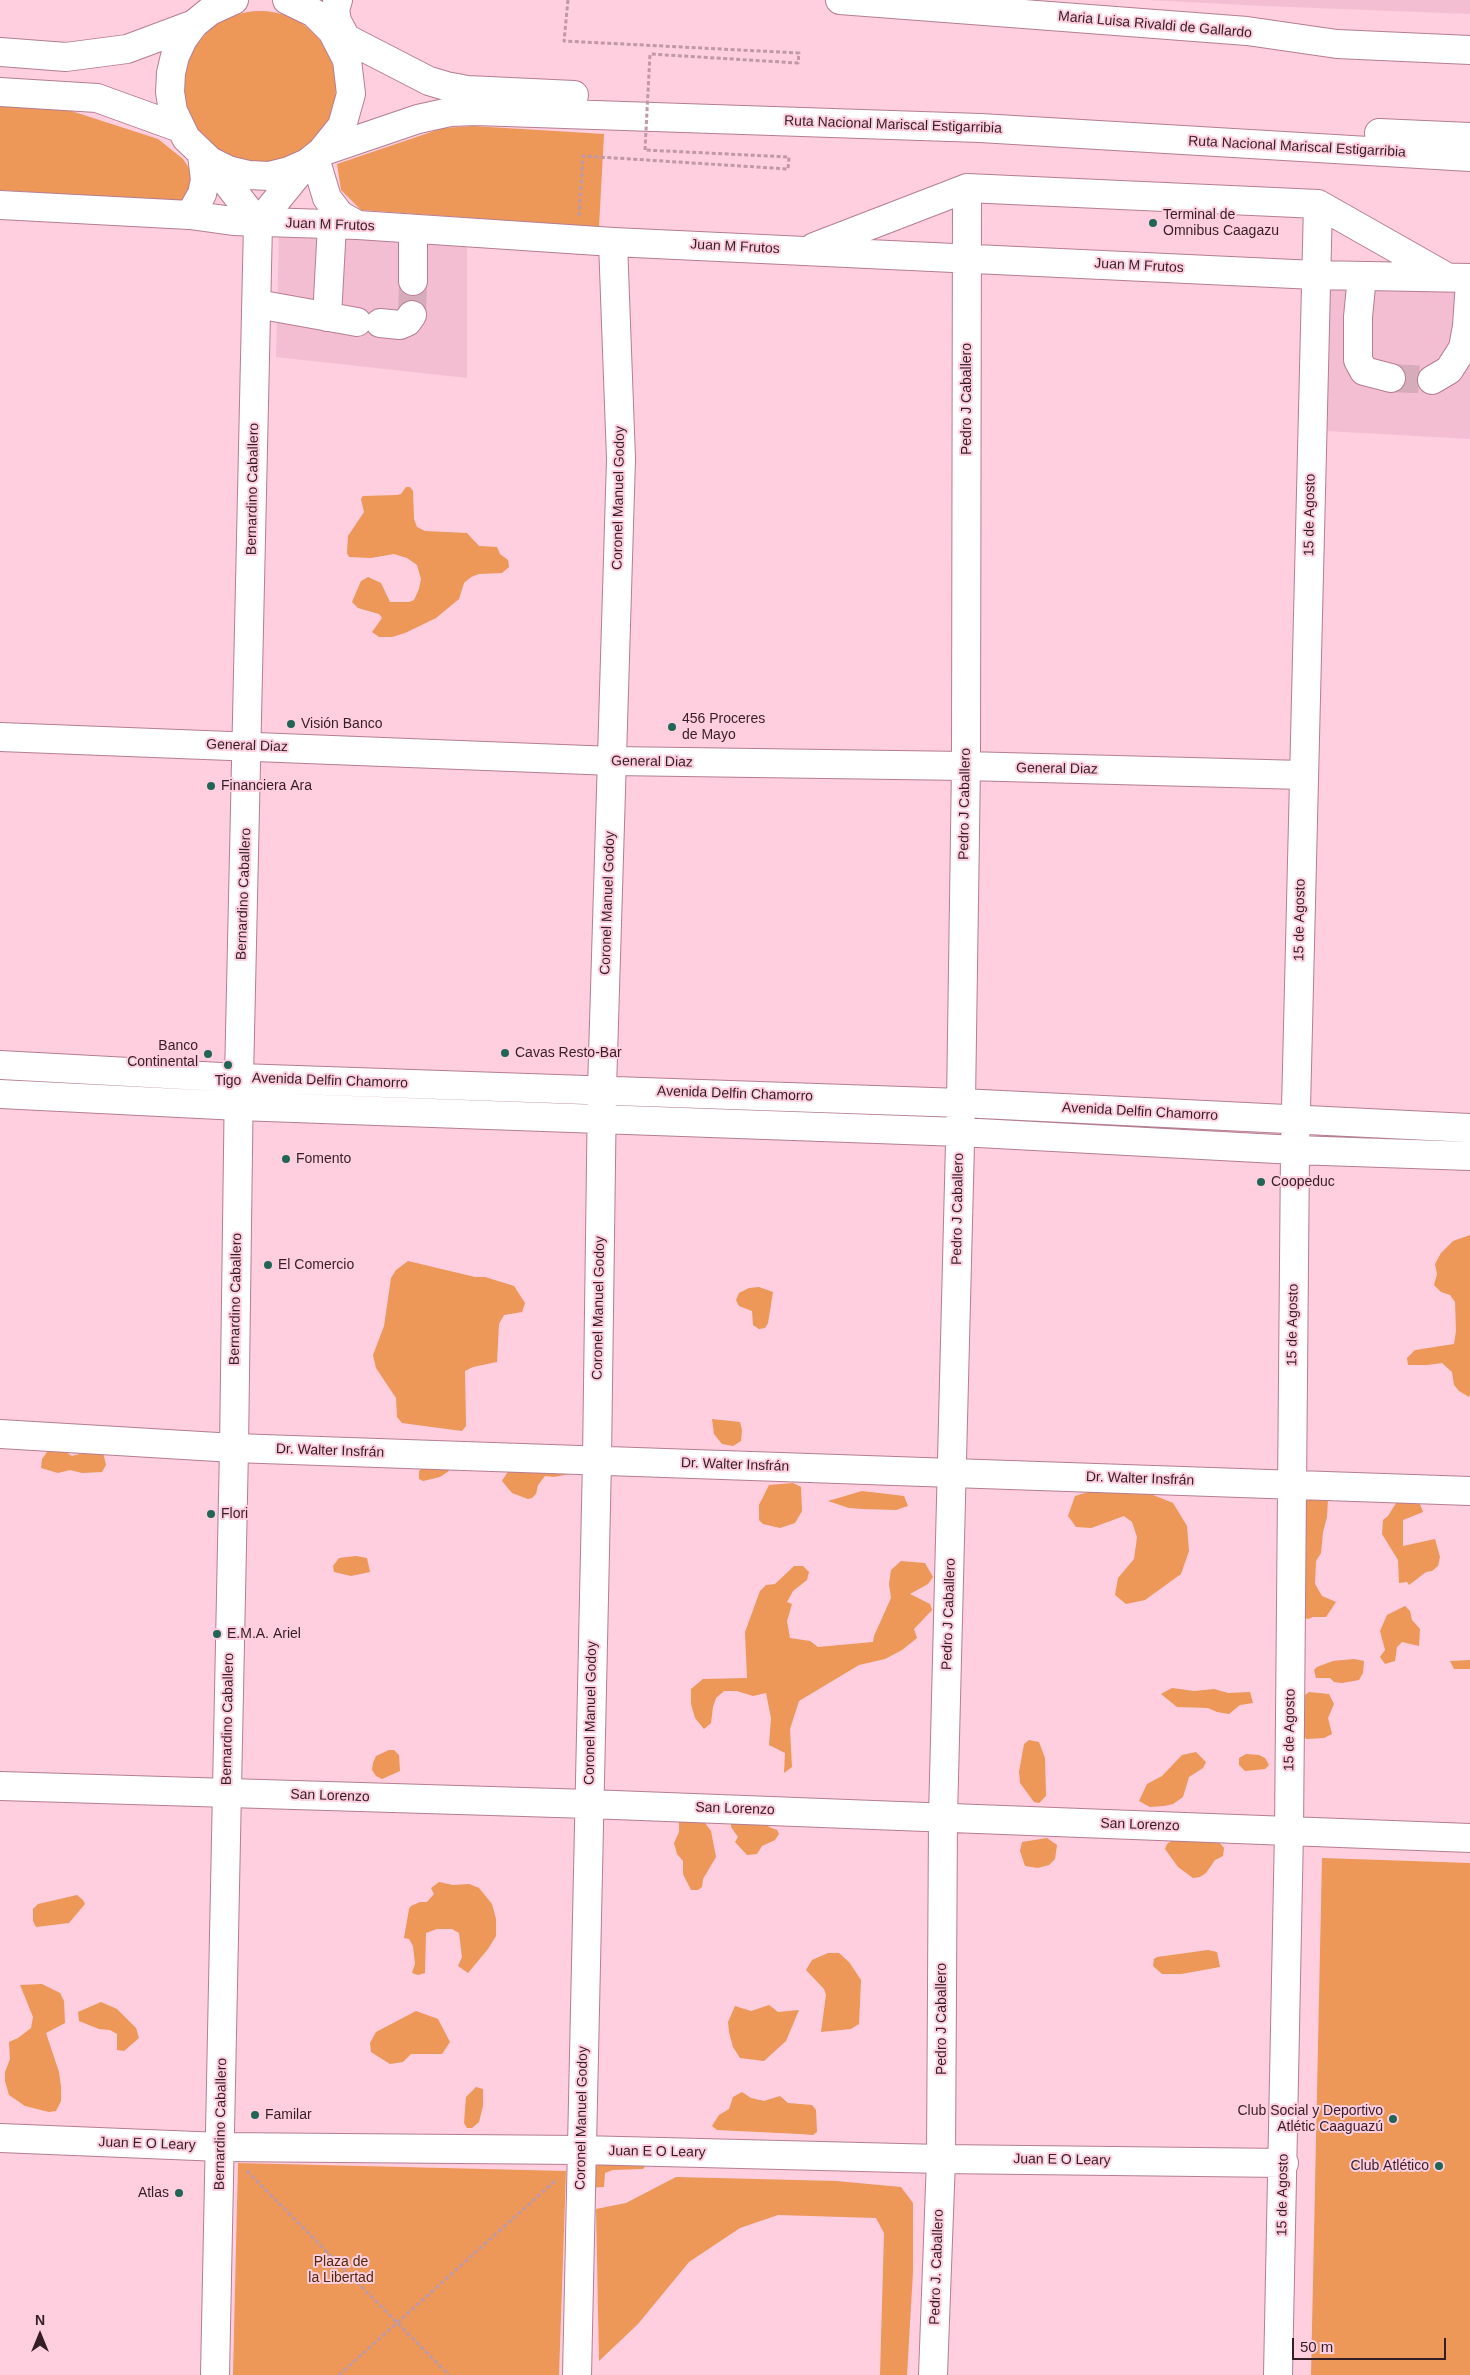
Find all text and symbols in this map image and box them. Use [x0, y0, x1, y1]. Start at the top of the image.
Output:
street label: Maria Luisa Rivaldi de Gallardo [1057, 8, 1253, 42]
street label: Ruta Nacional Mariscal Estigarribia [784, 113, 1002, 137]
street label: Ruta Nacional Mariscal Estigarribia [1188, 133, 1406, 161]
place label: Terminal de Omnibus Caagazu [1163, 207, 1279, 240]
street label: Juan M Frutos [285, 215, 375, 235]
marker: Terminal de Omnibus Caagazu [1147, 217, 1159, 229]
street label: Juan M Frutos [690, 236, 780, 258]
street label: Juan M Frutos [1094, 255, 1184, 277]
street label: Pedro J Caballero [959, 343, 975, 455]
street label: Bernardino Caballero [243, 423, 263, 555]
street label: Coronel Manuel Godoy [609, 426, 629, 570]
street label: 15 de Agosto [1301, 474, 1319, 556]
place label: 456 Proceres de Mayo [682, 711, 765, 744]
place label: Visión Banco [301, 716, 382, 732]
marker: Visión Banco [285, 718, 297, 730]
marker: 456 Proceres de Mayo [666, 721, 678, 733]
street label: General Diaz [206, 736, 288, 756]
street label: Pedro J Caballero [956, 748, 974, 860]
street label: General Diaz [611, 753, 693, 771]
street label: General Diaz [1016, 760, 1098, 778]
place label: Financiera Ara [221, 778, 312, 794]
marker: Financiera Ara [205, 780, 217, 792]
street label: Bernardino Caballero [233, 828, 255, 960]
street label: Coronel Manuel Godoy [597, 831, 619, 975]
street label: 15 de Agosto [1291, 879, 1309, 961]
place label: Banco Continental [127, 1038, 198, 1070]
place label: Cavas Resto-Bar [515, 1045, 622, 1061]
marker: Cavas Resto-Bar [499, 1047, 511, 1059]
marker: Banco Continental [202, 1048, 214, 1060]
marker: Tigo [222, 1059, 234, 1071]
street label: Avenida Delfin Chamorro [252, 1070, 408, 1092]
place label: Tigo [215, 1073, 241, 1089]
street label: Avenida Delfin Chamorro [657, 1083, 813, 1105]
street label: Avenida Delfin Chamorro [1062, 1100, 1218, 1124]
place label: Fomento [296, 1151, 351, 1167]
marker: Fomento [280, 1153, 292, 1165]
street label: Pedro J Caballero [949, 1153, 967, 1265]
place label: Coopeduc [1271, 1174, 1335, 1190]
marker: Coopeduc [1255, 1176, 1267, 1188]
street label: Bernardino Caballero [226, 1233, 246, 1365]
street label: Coronel Manuel Godoy [589, 1236, 609, 1380]
place label: El Comercio [278, 1257, 354, 1273]
marker: El Comercio [262, 1259, 274, 1271]
street label: 15 de Agosto [1284, 1284, 1302, 1366]
street label: Dr. Walter Insfrán [276, 1441, 384, 1461]
street label: Dr. Walter Insfrán [681, 1455, 789, 1475]
street label: Dr. Walter Insfrán [1086, 1469, 1194, 1489]
place label: Flori [221, 1506, 248, 1522]
marker: Flori [205, 1508, 217, 1520]
street label: Pedro J Caballero [939, 1558, 959, 1670]
place label: E.M.A. Ariel [227, 1626, 301, 1642]
marker: E.M.A. Ariel [211, 1628, 223, 1640]
street label: Coronel Manuel Godoy [581, 1641, 601, 1785]
street label: Bernardino Caballero [218, 1653, 238, 1785]
street label: 15 de Agosto [1281, 1689, 1299, 1771]
street label: San Lorenzo [290, 1786, 370, 1806]
street label: San Lorenzo [695, 1799, 775, 1819]
street label: San Lorenzo [1100, 1815, 1180, 1835]
street label: Pedro J Caballero [934, 1963, 950, 2075]
street label: Coronel Manuel Godoy [572, 2046, 592, 2190]
street label: Bernardino Caballero [211, 2058, 231, 2190]
place label: Club Social y Deportivo Atlétic Caaguazú [1237, 2103, 1383, 2136]
place label: Familar [265, 2107, 312, 2123]
marker: Familar [249, 2109, 261, 2121]
marker: Club Social y Deportivo Atlétic Caaguazú [1387, 2113, 1399, 2125]
street label: Juan E O Leary [98, 2134, 196, 2154]
street label: Juan E O Leary [608, 2143, 706, 2161]
street label: Juan E O Leary [1013, 2151, 1111, 2169]
street label: 15 de Agosto [1274, 2154, 1292, 2236]
place label: Club Atlético [1350, 2158, 1429, 2174]
marker: Club Atlético [1433, 2160, 1445, 2172]
place label: Atlas [138, 2185, 169, 2201]
marker: Atlas [173, 2187, 185, 2199]
street label: Pedro J. Caballero [927, 2209, 947, 2325]
park label: Plaza de la Libertad [308, 2254, 374, 2286]
north arrow [15, 2310, 65, 2360]
text: N [35, 2312, 45, 2328]
scale bar [1295, 2328, 1449, 2360]
text: 50 m [1300, 2338, 1333, 2355]

